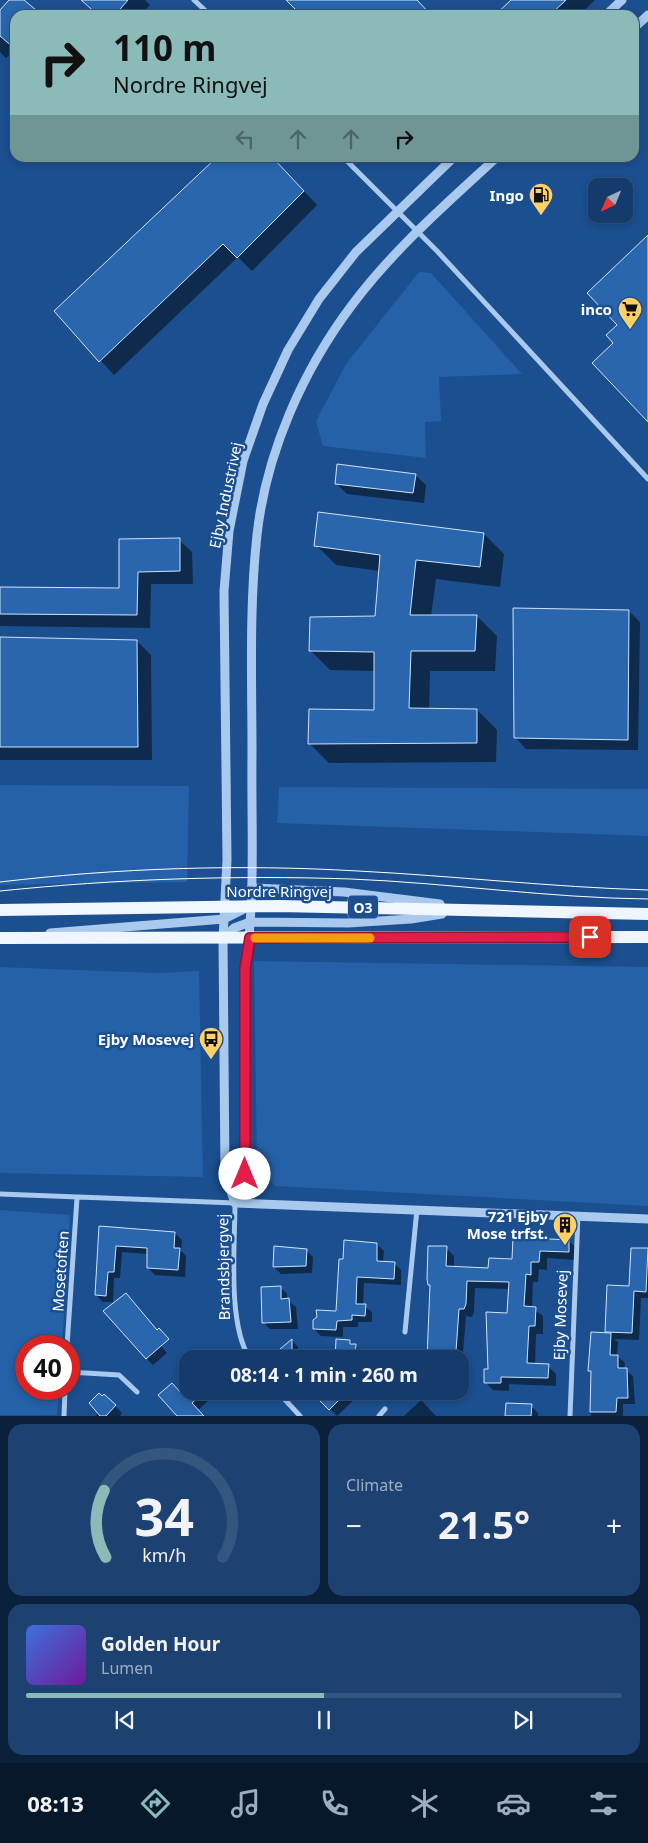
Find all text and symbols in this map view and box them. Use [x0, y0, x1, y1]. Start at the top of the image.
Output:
text: 110 m [113, 24, 216, 71]
icon: right [30, 30, 95, 95]
text: Nordre Ringvej [113, 69, 268, 99]
icon: left [231, 125, 259, 153]
icon: ahead [284, 125, 312, 153]
icon: ahead [337, 125, 365, 153]
icon: right [390, 125, 418, 153]
north arrow [588, 178, 632, 222]
map controls [588, 178, 633, 223]
fuel station icon: Ingo [528, 182, 554, 216]
place label: Ingo [490, 185, 524, 205]
supermarket icon: inco [617, 296, 643, 330]
place label: inco [581, 299, 612, 319]
street label: Ejby Industrivej [204, 440, 246, 550]
street label: Nordre Ringvej [226, 881, 332, 901]
road number: O3 [348, 896, 378, 919]
pin [569, 916, 611, 958]
icon: arrive [576, 923, 604, 951]
bus stop icon: Ejby Mosevej [198, 1026, 224, 1060]
place label: Ejby Mosevej [98, 1029, 194, 1049]
position arrow [218, 1147, 270, 1199]
place label: 721 Ejby Mose trfst. [467, 1206, 548, 1243]
building icon: 721 Ejby Mose trfst. [552, 1212, 578, 1246]
street label: Brandsbjergvej [212, 1214, 234, 1320]
street label: Mosetoften [47, 1230, 73, 1312]
street label: Ejby Mosevej [548, 1269, 572, 1361]
speed limit sign: 40 [15, 1335, 80, 1400]
text: 08:14 · 1 min · 260 m [230, 1362, 418, 1388]
text: Climate [346, 1474, 403, 1496]
text: 34 [134, 1480, 194, 1551]
text: 21.5° [438, 1498, 530, 1550]
text: − [346, 1506, 362, 1544]
text: + [606, 1506, 622, 1544]
text: km/h [142, 1543, 186, 1567]
text: Golden Hour [101, 1631, 220, 1657]
text: Lumen [101, 1657, 153, 1679]
icon: previous [111, 1706, 139, 1734]
icon: pause [310, 1706, 338, 1734]
icon: next [509, 1706, 537, 1734]
icon: directions [138, 1786, 173, 1821]
icon: music [228, 1786, 263, 1821]
icon: phone [317, 1786, 352, 1821]
icon: climate [407, 1786, 442, 1821]
icon: car [496, 1786, 531, 1821]
icon: filters [586, 1786, 621, 1821]
text: 08:13 [27, 1788, 84, 1818]

